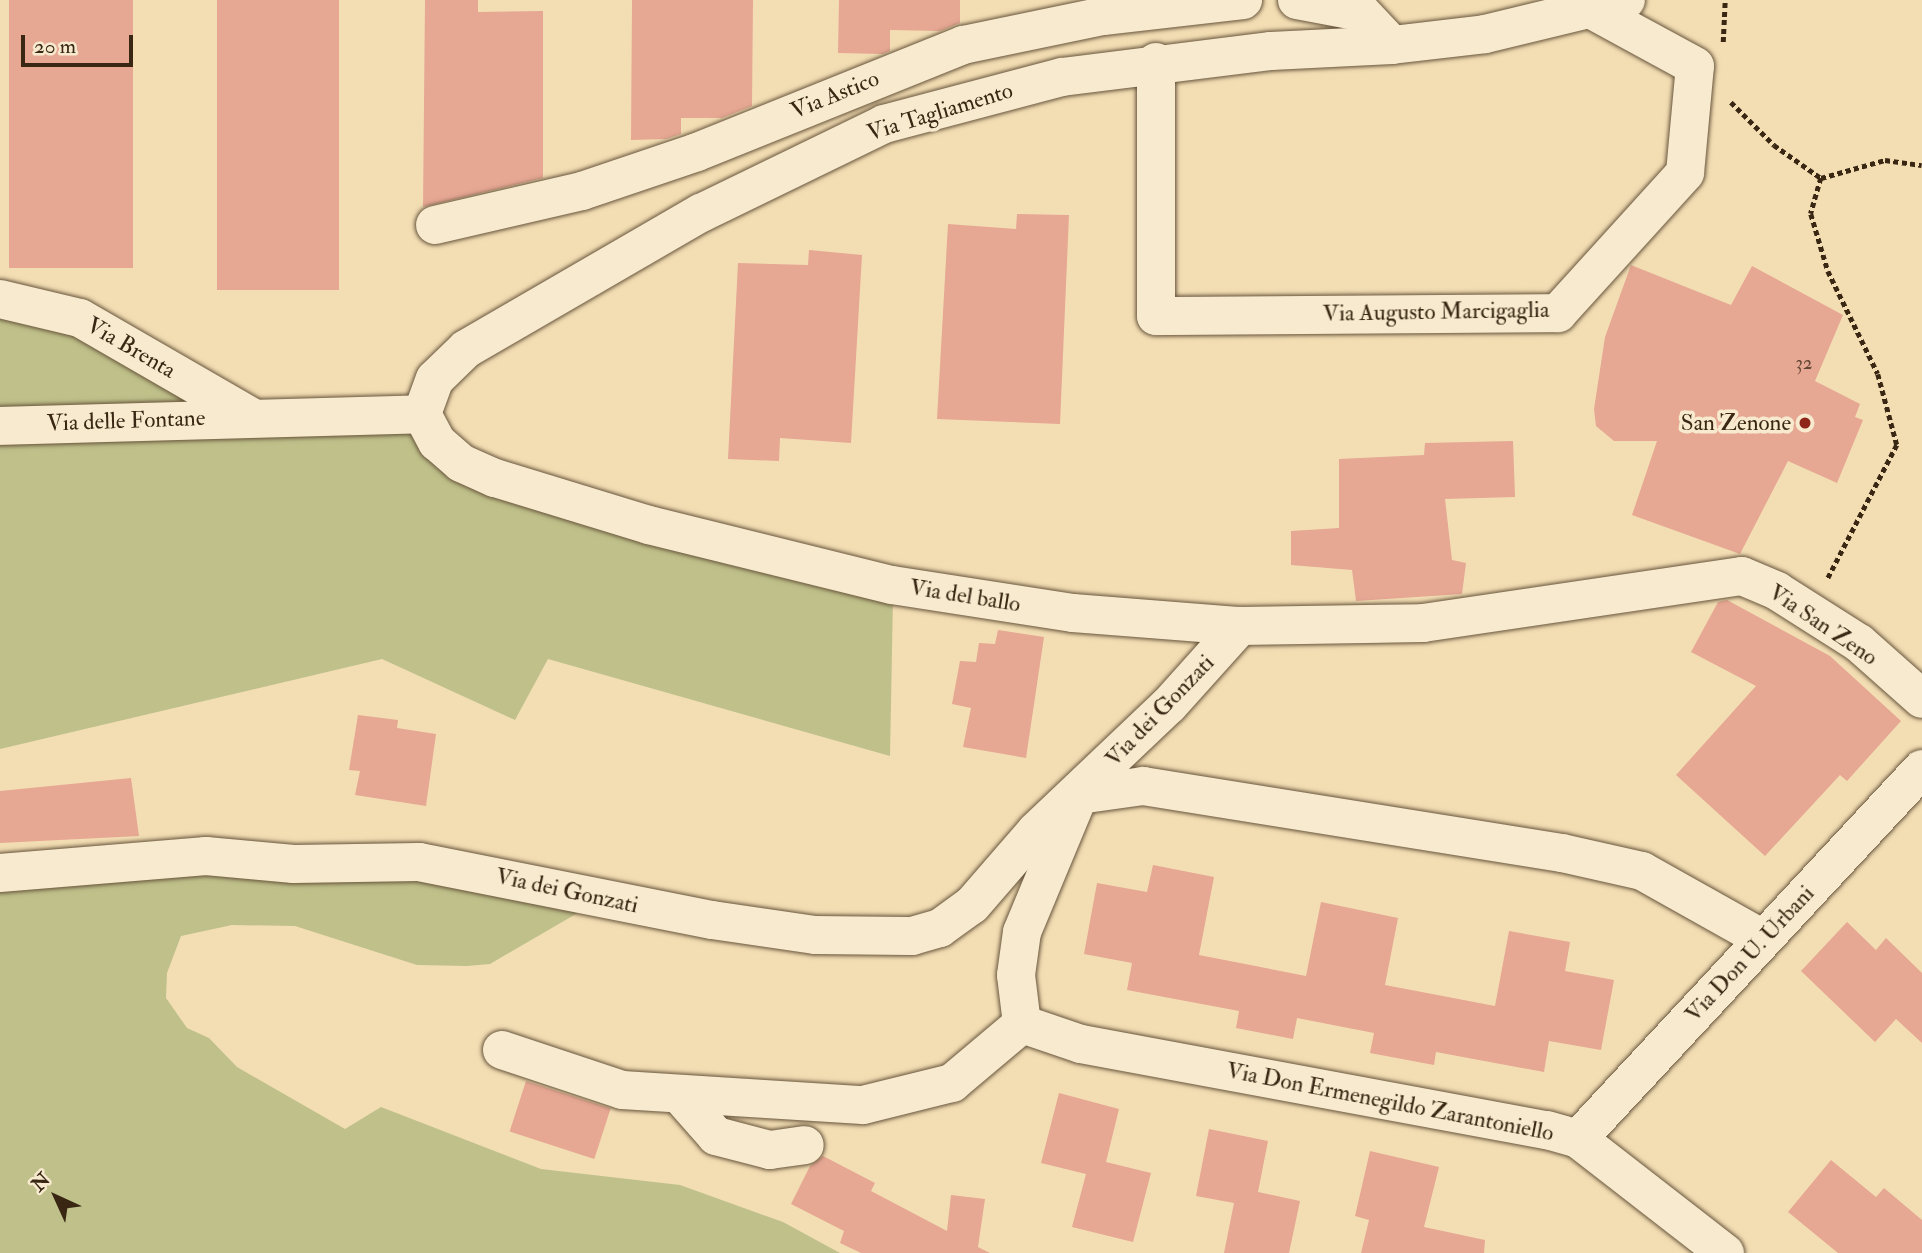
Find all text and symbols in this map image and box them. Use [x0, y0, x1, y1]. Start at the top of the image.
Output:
scale bar [24, 21, 136, 65]
text: 20 m [34, 33, 76, 60]
street label: Via Astico [787, 65, 883, 125]
street label: Via Tagliamento [864, 77, 1016, 147]
street label: Via Augusto Marcigaglia [1322, 296, 1550, 328]
street label: Via Brenta [82, 311, 180, 385]
house number: 32 [1796, 353, 1812, 375]
street label: Via delle Fontane [46, 404, 206, 438]
place label: San Zenone [1681, 409, 1791, 437]
marker: San Zenone [1797, 415, 1813, 431]
street label: Via del ballo [908, 574, 1022, 618]
street label: Via San Zeno [1763, 579, 1883, 671]
street label: Via dei Gonzati [1100, 649, 1220, 773]
street label: Via dei Gonzati [493, 862, 641, 920]
street label: Via Don U. Urbani [1680, 880, 1820, 1028]
street label: Via Don Ermenegildo Zarantoniello [1224, 1057, 1556, 1147]
north arrow [21, 1162, 91, 1232]
text: N [27, 1168, 56, 1197]

